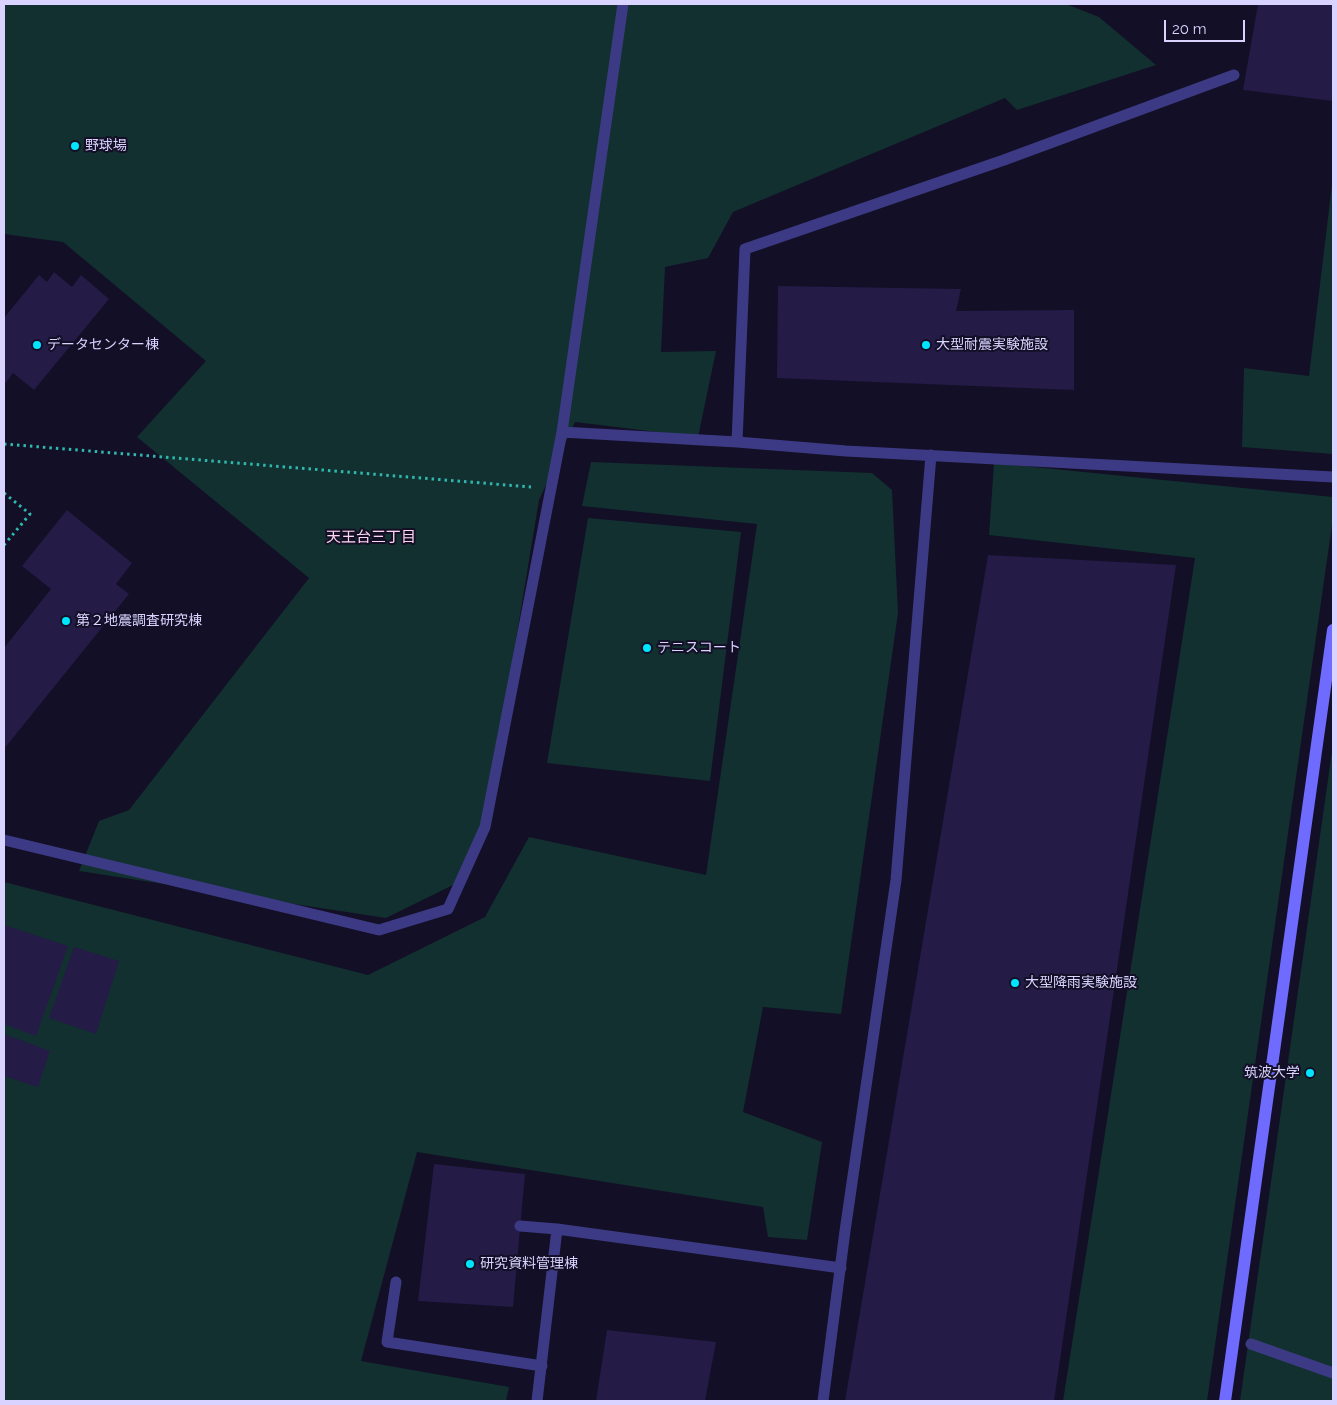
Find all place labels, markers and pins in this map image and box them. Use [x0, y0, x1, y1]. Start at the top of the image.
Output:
place label: 野球場 [85, 138, 127, 154]
marker: 野球場 [69, 140, 81, 152]
place label: データセンター棟 [47, 337, 159, 353]
place label: 大型耐震実験施設 [936, 337, 1048, 353]
marker: データセンター棟 [31, 339, 43, 351]
marker: 大型耐震実験施設 [920, 339, 932, 351]
place label: 第２地震調査研究棟 [76, 613, 202, 629]
marker: 第２地震調査研究棟 [60, 615, 72, 627]
place label: テニスコート [657, 640, 741, 656]
marker: テニスコート [641, 642, 653, 654]
place label: 大型降雨実験施設 [1025, 975, 1137, 991]
marker: 大型降雨実験施設 [1009, 977, 1021, 989]
place label: 筑波大学 [1244, 1065, 1300, 1081]
marker: 筑波大学 [1304, 1067, 1316, 1079]
place label: 研究資料管理棟 [480, 1256, 578, 1272]
marker: 研究資料管理棟 [464, 1258, 476, 1270]

